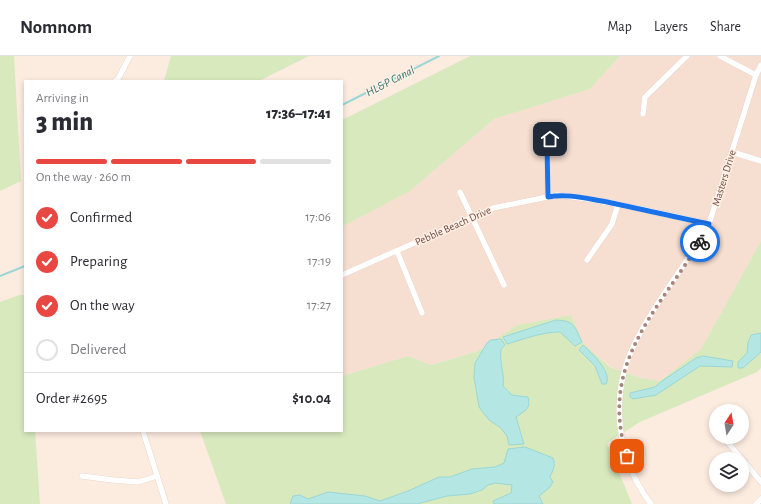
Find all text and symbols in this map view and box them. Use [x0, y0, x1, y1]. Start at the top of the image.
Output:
text: Nomnom [20, 18, 92, 37]
text: Map [607, 20, 632, 34]
text: Layers [654, 20, 688, 34]
text: Share [710, 20, 741, 34]
water label: HL&P Canal [364, 64, 416, 98]
text: Arriving in [36, 92, 89, 105]
text: 17:36–17:41 [266, 106, 331, 121]
text: 3 min [36, 109, 93, 135]
pin [533, 122, 567, 156]
icon: home [539, 128, 561, 150]
street label: Masters Drive [710, 148, 738, 208]
text: On the way · 260 m [36, 171, 131, 184]
street label: Pebble Beach Drive [413, 204, 493, 248]
icon: check [36, 207, 58, 229]
text: Confirmed [70, 210, 132, 225]
text: 17:06 [305, 211, 331, 224]
courier [680, 222, 720, 262]
icon: bike [689, 231, 711, 253]
icon: check [36, 251, 58, 273]
text: Preparing [70, 254, 127, 269]
text: 17:19 [308, 255, 331, 268]
icon: check [36, 295, 58, 317]
text: On the way [70, 298, 135, 313]
text: 17:27 [307, 299, 331, 312]
text: Delivered [70, 342, 127, 357]
text: Order #2695 [36, 391, 107, 406]
text: $10.04 [292, 391, 331, 406]
north arrow [709, 404, 749, 444]
map controls [709, 404, 749, 492]
pin [610, 439, 644, 473]
icon: bag [616, 445, 638, 467]
button: layers [709, 452, 749, 492]

